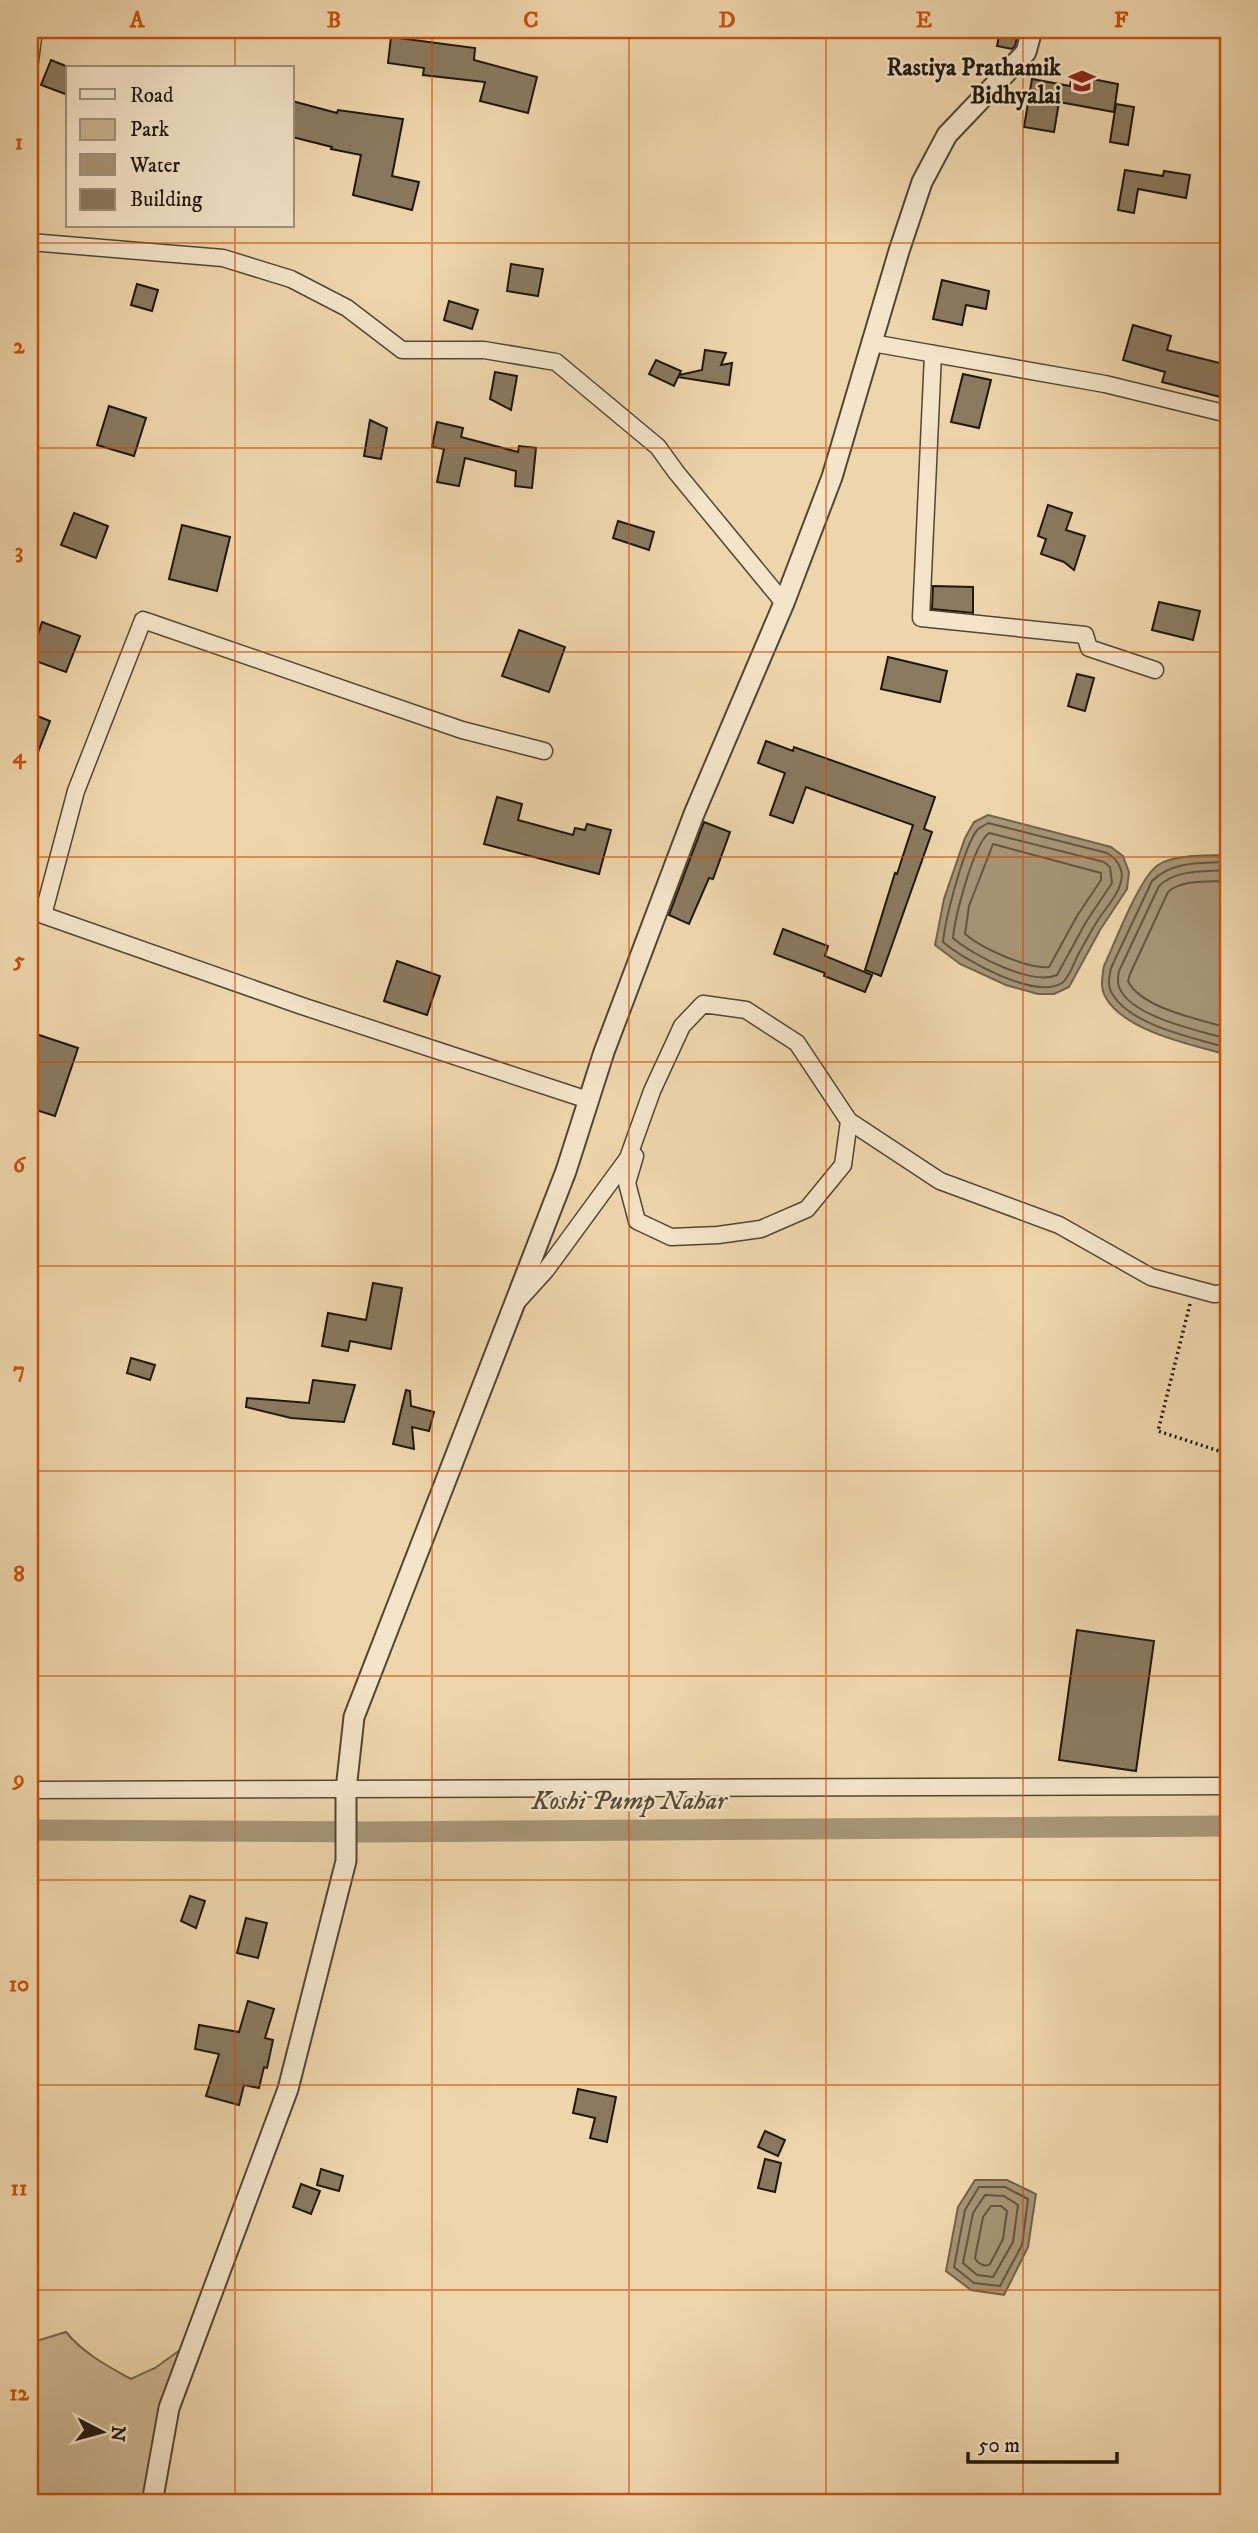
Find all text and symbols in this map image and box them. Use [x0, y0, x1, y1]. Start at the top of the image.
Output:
text: A [129, 6, 146, 35]
text: B [327, 6, 341, 35]
text: C [523, 6, 539, 35]
text: D [718, 6, 736, 35]
text: E [916, 6, 932, 35]
text: F [1114, 6, 1129, 35]
place label: Rastiya Prathamik Bidhyalai [887, 53, 1062, 111]
legend [66, 66, 294, 228]
school or university icon: Rastiya Prathamik Bidhyalai [1067, 66, 1097, 96]
text: Road [130, 83, 174, 109]
text: Park [130, 117, 170, 143]
text: 1 [15, 128, 23, 157]
text: Water [129, 153, 180, 179]
text: Building [130, 187, 203, 213]
text: 2 [13, 332, 25, 361]
text: 3 [15, 537, 23, 566]
text: 4 [12, 742, 27, 771]
text: 5 [12, 946, 25, 975]
text: 6 [13, 1151, 27, 1180]
text: 7 [13, 1356, 25, 1385]
text: 8 [13, 1560, 25, 1589]
text: 9 [11, 1765, 25, 1794]
water label: Koshi Pump Nahar [531, 1785, 728, 1818]
text: 10 [9, 1970, 29, 1999]
text: 11 [11, 2174, 27, 2203]
text: 12 [9, 2379, 30, 2408]
north arrow [66, 2396, 136, 2466]
scale bar [968, 2421, 1116, 2465]
text: N [105, 2425, 130, 2443]
text: 50 m [978, 2433, 1020, 2459]

